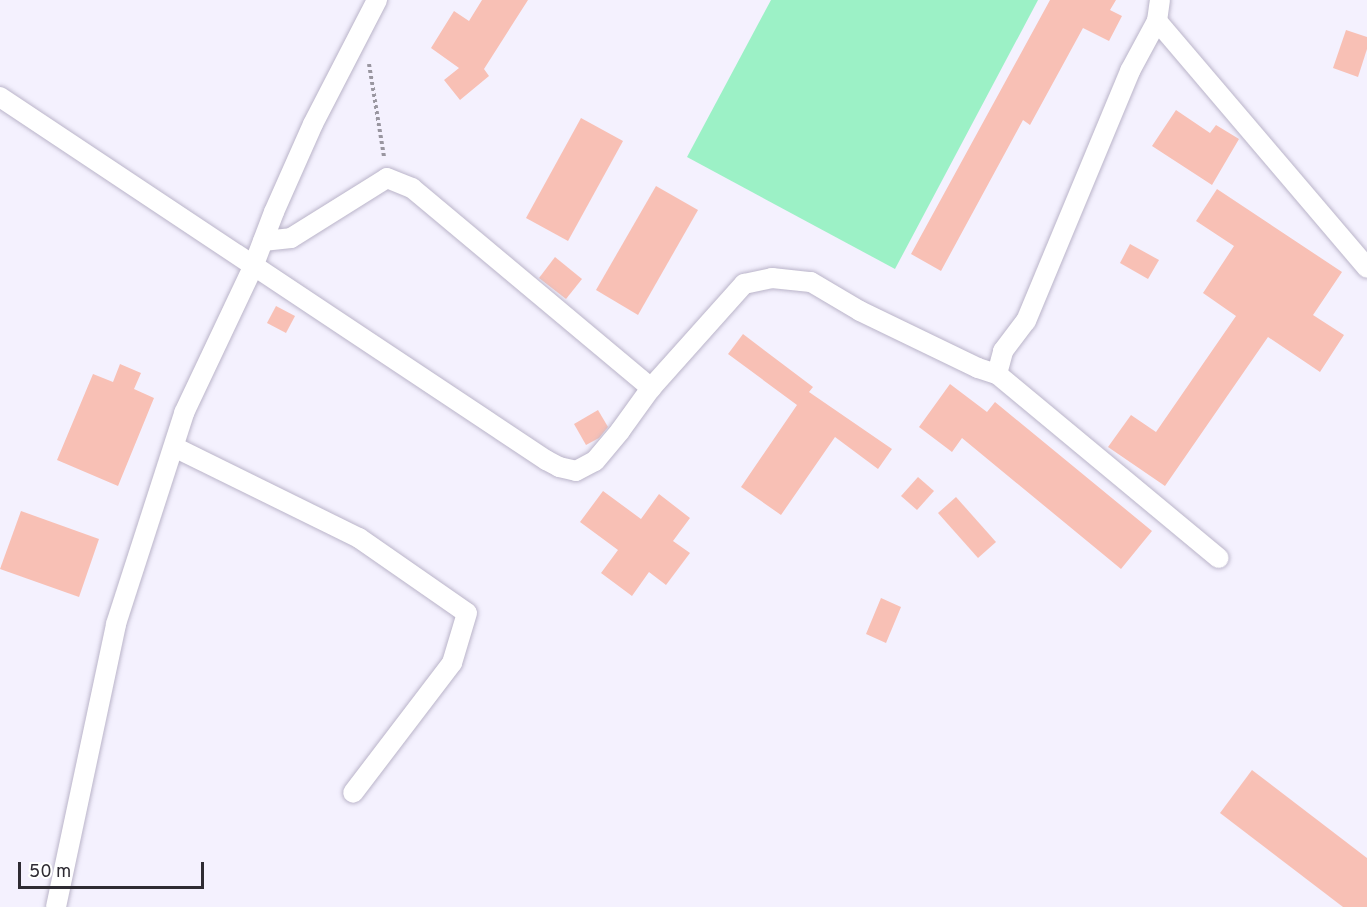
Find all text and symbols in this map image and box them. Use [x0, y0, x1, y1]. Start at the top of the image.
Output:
scale bar [21, 850, 207, 888]
text: 50 m [29, 861, 71, 884]

